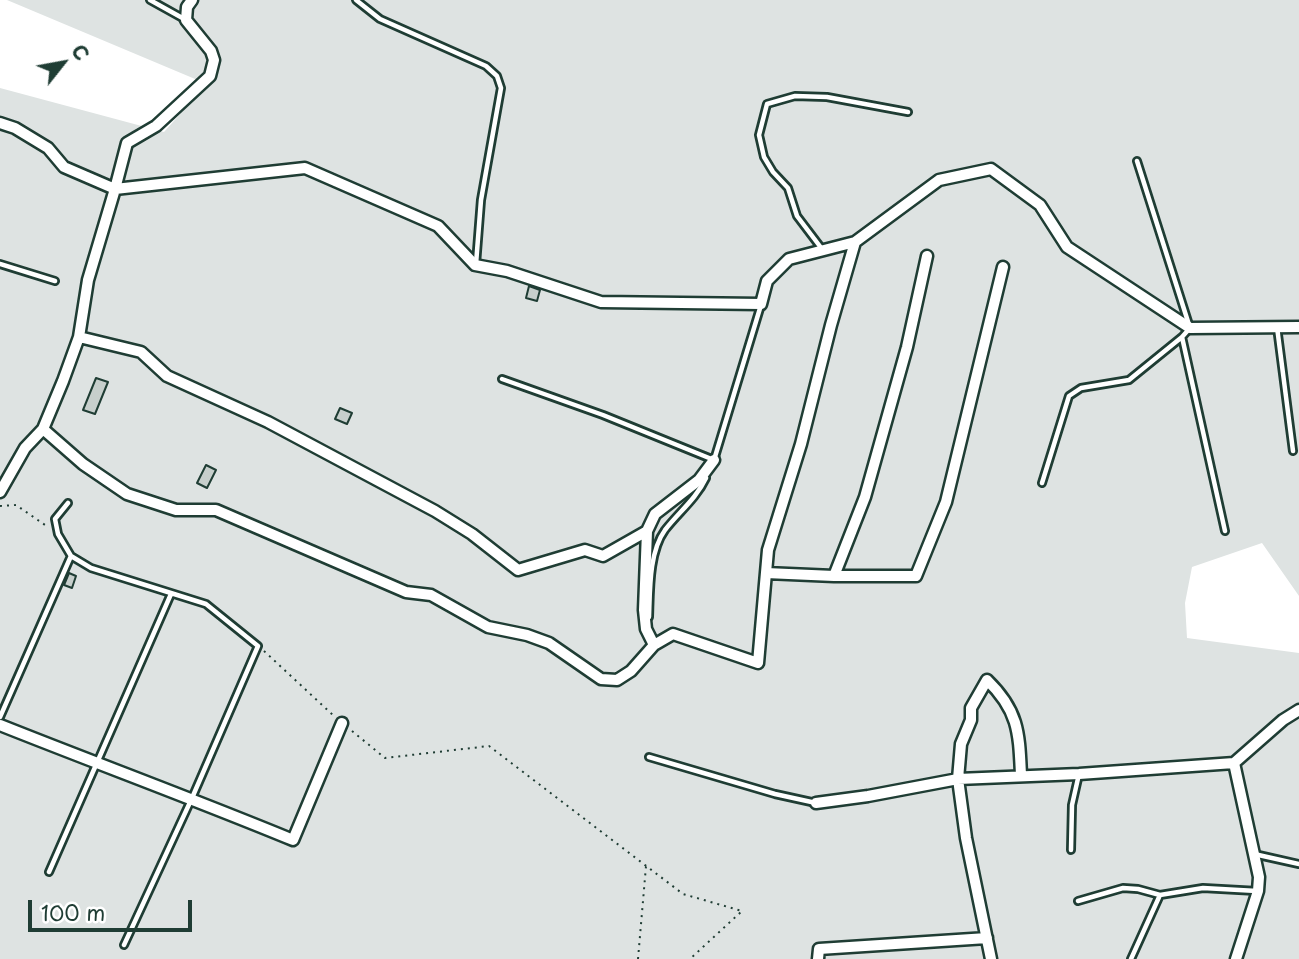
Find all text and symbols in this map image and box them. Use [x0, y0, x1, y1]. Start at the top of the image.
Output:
north arrow [28, 28, 98, 98]
text: С [65, 39, 97, 66]
scale bar [32, 886, 196, 930]
text: 100 m [41, 896, 105, 928]

